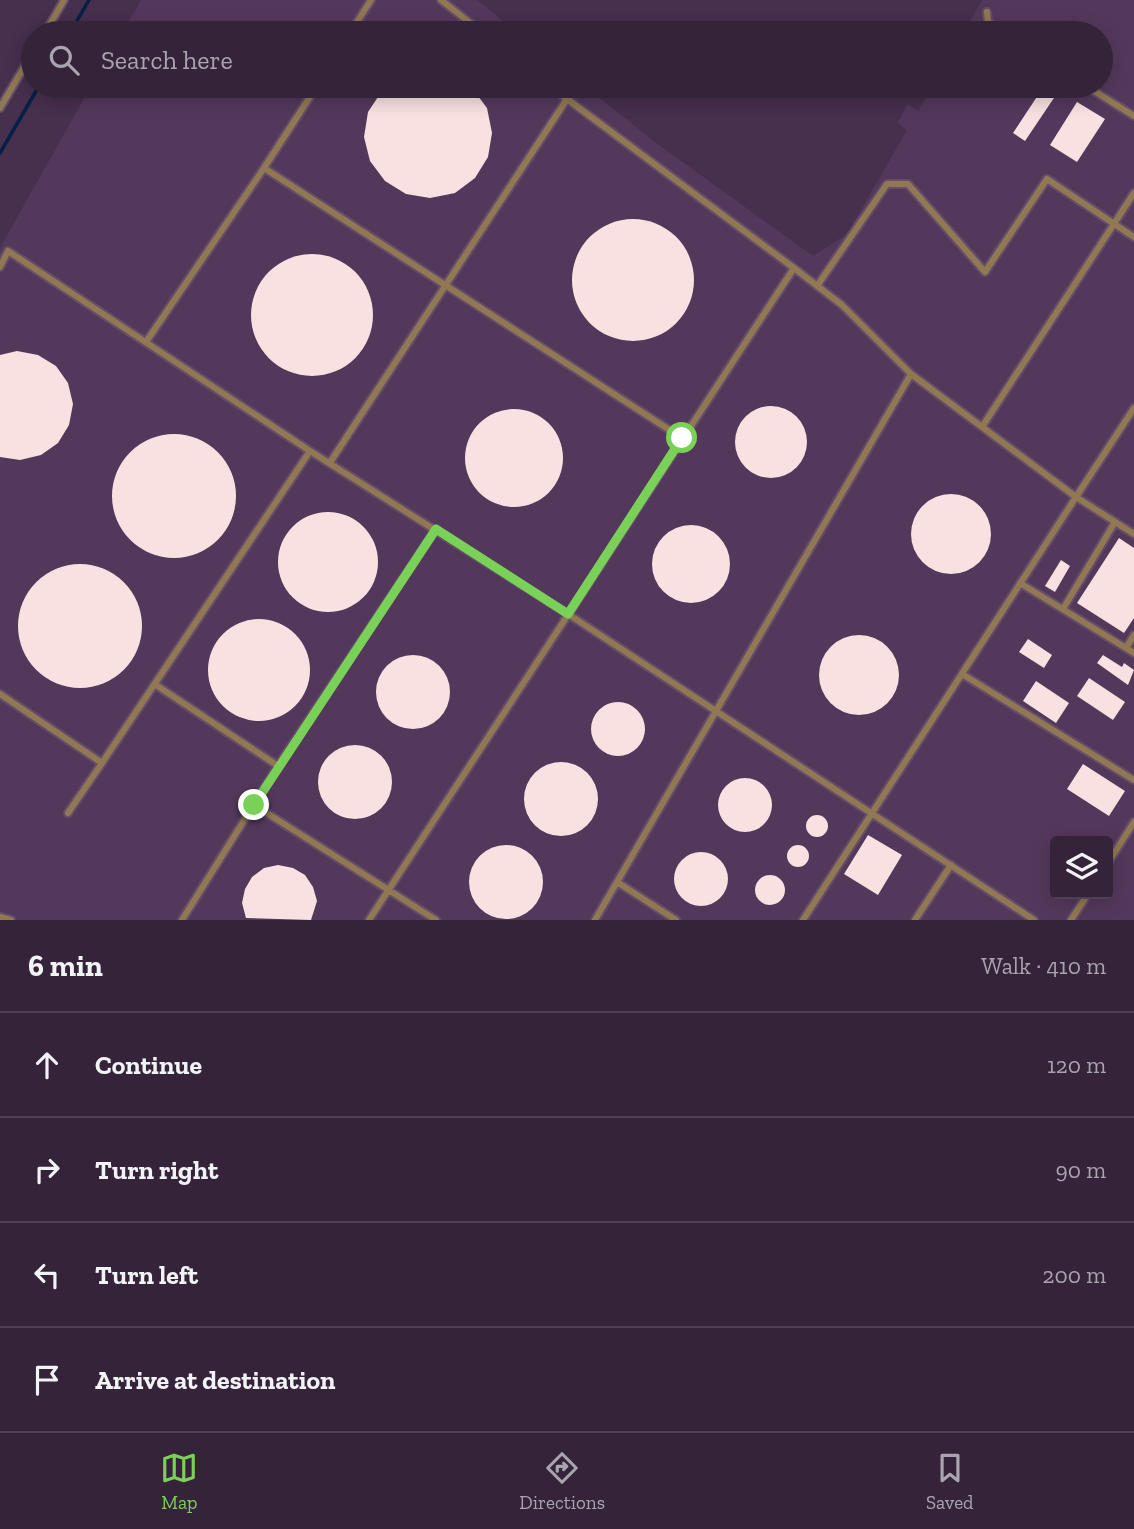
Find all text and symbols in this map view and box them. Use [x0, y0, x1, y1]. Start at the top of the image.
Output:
search box [21, 21, 1113, 98]
icon: search [45, 41, 83, 79]
text: Search here [101, 44, 233, 76]
route start [666, 422, 697, 453]
route end [238, 789, 269, 820]
map controls [1050, 836, 1113, 899]
button: layers [1050, 836, 1113, 899]
text: 6 min [28, 948, 103, 984]
text: Walk · 410 m [981, 952, 1106, 980]
icon: ahead [28, 1046, 66, 1084]
text: Continue [95, 1049, 202, 1081]
text: 120 m [1047, 1051, 1106, 1079]
icon: right [28, 1151, 66, 1189]
text: Turn right [95, 1154, 218, 1186]
text: 90 m [1055, 1156, 1106, 1184]
icon: left [28, 1256, 66, 1294]
text: Turn left [95, 1259, 198, 1291]
text: 200 m [1043, 1261, 1106, 1289]
icon: arrive [28, 1361, 66, 1399]
text: Arrive at destination [95, 1364, 335, 1396]
tab: Map [160, 1449, 198, 1514]
tab: Directions [519, 1449, 605, 1514]
tab: Saved [926, 1449, 974, 1514]

